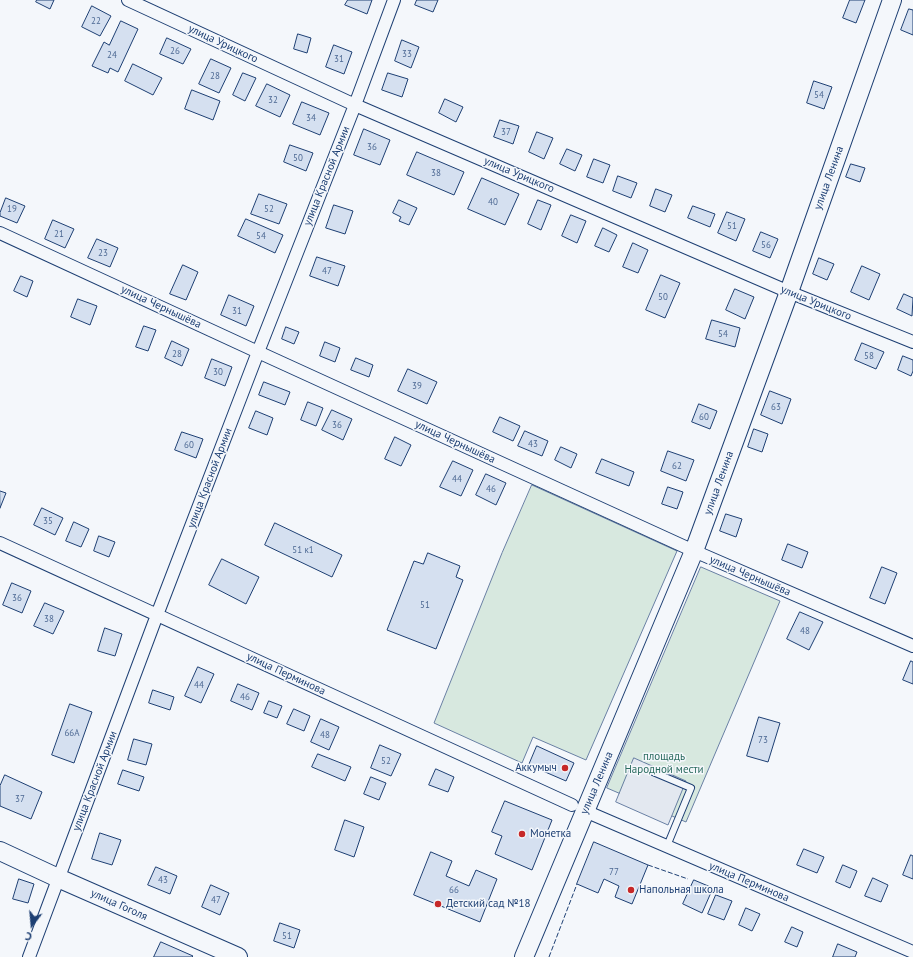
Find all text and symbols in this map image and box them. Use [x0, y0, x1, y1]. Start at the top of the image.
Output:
house number: 22 [91, 16, 101, 26]
street label: улица Урицкого [186, 22, 260, 66]
house number: 26 [170, 46, 180, 56]
house number: 33 [402, 49, 412, 59]
house number: 24 [107, 50, 117, 60]
house number: 31 [334, 54, 344, 64]
house number: 28 [210, 71, 220, 81]
house number: 54 [814, 90, 824, 100]
house number: 32 [268, 95, 278, 105]
house number: 34 [306, 113, 316, 123]
street label: улица Красной Армии [301, 124, 353, 228]
house number: 37 [501, 127, 511, 137]
house number: 36 [367, 142, 377, 152]
street label: улица Ленина [811, 144, 847, 212]
house number: 50 [293, 153, 303, 163]
street label: улица Урицкого [482, 154, 556, 196]
house number: 38 [431, 168, 441, 178]
house number: 40 [488, 197, 498, 207]
house number: 19 [7, 204, 17, 214]
house number: 52 [264, 204, 274, 214]
house number: 51 [727, 221, 737, 231]
house number: 21 [54, 229, 64, 239]
house number: 54 [256, 231, 266, 241]
house number: 56 [761, 240, 771, 250]
house number: 23 [98, 248, 108, 258]
house number: 47 [322, 266, 332, 276]
street label: улица Чернышёва [119, 283, 203, 331]
street label: улица Урицкого [779, 283, 853, 323]
house number: 50 [658, 292, 668, 302]
house number: 31 [232, 306, 242, 316]
house number: 54 [718, 329, 728, 339]
house number: 28 [172, 349, 182, 359]
house number: 58 [864, 351, 874, 361]
house number: 30 [213, 367, 223, 377]
house number: 39 [412, 381, 422, 391]
house number: 63 [771, 402, 781, 412]
house number: 60 [699, 412, 709, 422]
street label: улица Чернышёва [413, 418, 497, 466]
house number: 36 [332, 420, 342, 430]
street label: улица Красной Армии [185, 426, 235, 530]
house number: 43 [528, 439, 538, 449]
house number: 60 [184, 440, 194, 450]
street label: улица Ленина [701, 449, 737, 517]
house number: 62 [672, 461, 682, 471]
house number: 44 [452, 474, 462, 484]
house number: 46 [486, 484, 496, 494]
house number: 35 [43, 516, 53, 526]
house number: 51 к1 [292, 545, 314, 555]
street label: улица Чернышёва [707, 553, 793, 599]
house number: 36 [12, 593, 22, 603]
house number: 51 [420, 600, 430, 610]
house number: 38 [44, 614, 54, 624]
house number: 48 [800, 626, 810, 636]
street label: улица Перминова [244, 650, 328, 698]
house number: 44 [194, 680, 204, 690]
house number: 46 [240, 692, 250, 702]
house number: 66А [64, 728, 80, 738]
street label: улица Красной Армии [70, 729, 120, 833]
house number: 48 [320, 730, 330, 740]
house number: 73 [758, 735, 768, 745]
street label: улица Ленина [578, 750, 616, 816]
park label: площадь Народной мести [624, 750, 704, 776]
house number: 52 [381, 756, 391, 766]
place label: Аккумыч [515, 761, 557, 775]
marker: Аккумыч [560, 763, 570, 773]
house number: 37 [15, 794, 25, 804]
place label: Монетка [530, 827, 571, 841]
marker: Монетка [517, 829, 527, 839]
street label: улица Перминова [707, 859, 791, 905]
house number: 77 [609, 867, 619, 877]
house number: 43 [158, 875, 168, 885]
place label: Напольная школа [639, 883, 724, 897]
house number: 66 [449, 885, 459, 895]
marker: Напольная школа [626, 885, 636, 895]
street label: улица Гоголя [88, 887, 150, 923]
house number: 47 [211, 895, 221, 905]
place label: Детский сад №18 [446, 897, 531, 911]
marker: Детский сад №18 [433, 899, 443, 909]
north arrow [12, 905, 52, 945]
text: С [24, 929, 34, 944]
house number: 51 [282, 931, 292, 941]

